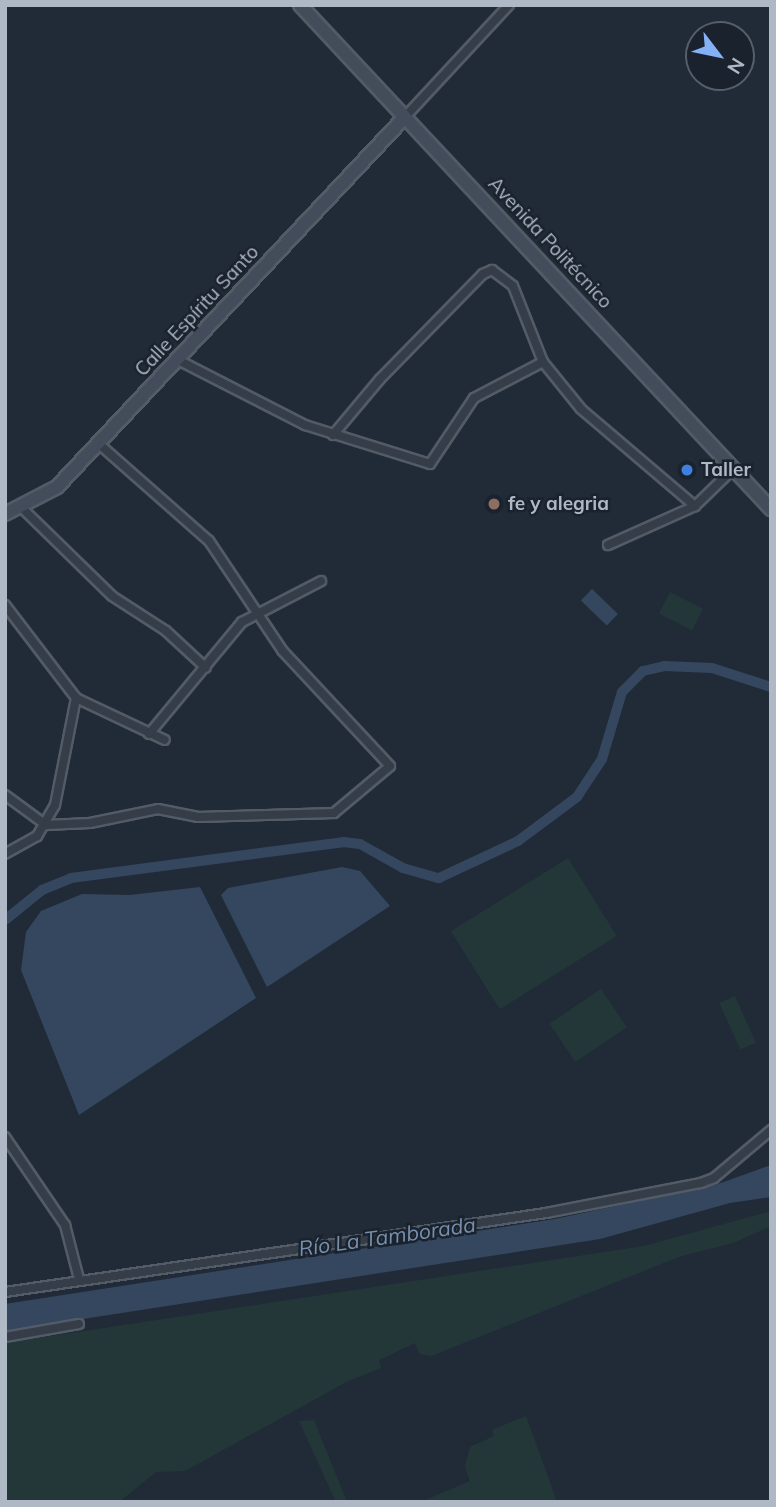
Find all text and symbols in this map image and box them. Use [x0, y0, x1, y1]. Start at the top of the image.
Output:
north arrow [685, 21, 755, 91]
text: N [722, 54, 750, 79]
street label: Avenida Politécnico [483, 173, 617, 313]
street label: Calle Espíritu Santo [131, 241, 263, 381]
place label: Taller [701, 459, 751, 481]
marker: Taller [679, 462, 695, 478]
place label: fe y alegria [508, 493, 609, 515]
marker: fe y alegria [486, 496, 502, 512]
water label: Río La Tamborada [297, 1211, 477, 1261]

